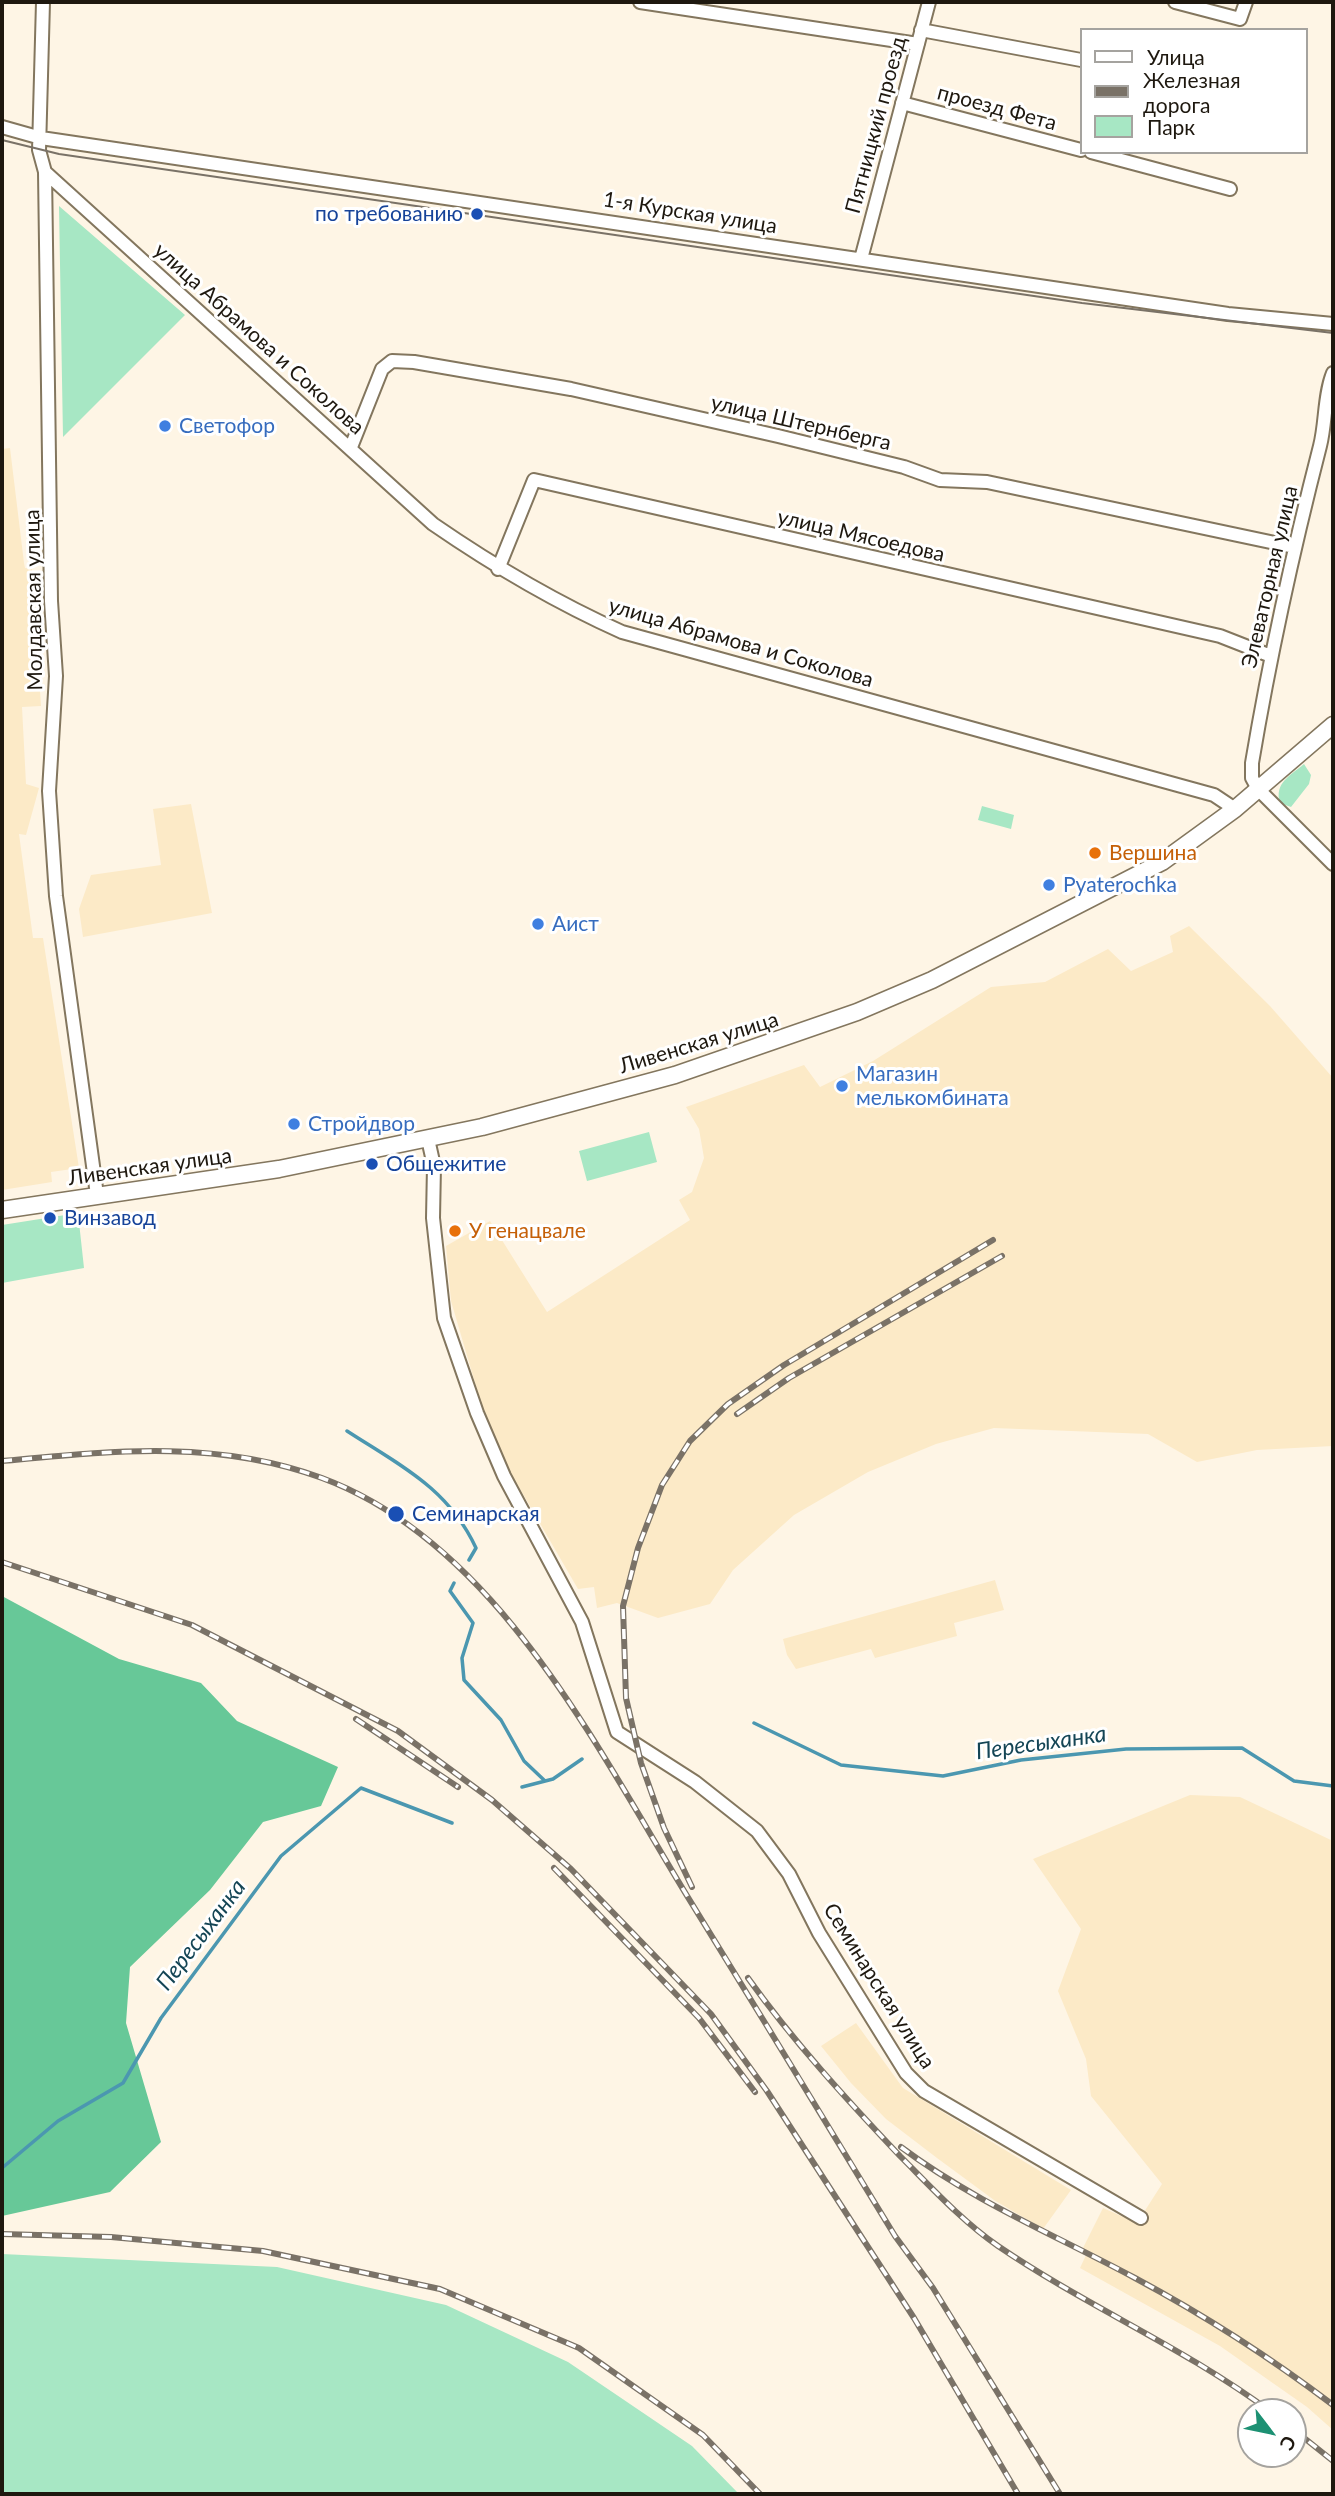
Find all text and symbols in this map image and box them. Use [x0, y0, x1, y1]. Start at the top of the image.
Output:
legend [1080, 28, 1307, 154]
street label: Пятницкий проезд [840, 34, 912, 216]
text: Улица [1147, 44, 1205, 69]
text: Железная дорога [1143, 67, 1241, 117]
street label: проезд Фета [935, 80, 1059, 136]
text: Парк [1147, 114, 1195, 139]
street label: 1-я Курская улица [601, 187, 779, 239]
place label: по требованию [315, 201, 463, 227]
marker: по требованию [469, 206, 485, 222]
street label: улица Абрамова и Соколова [149, 238, 369, 440]
street label: улица Штернберга [708, 390, 894, 456]
place label: Светофор [179, 413, 275, 439]
marker: Светофор [157, 418, 173, 434]
street label: Элеваторная улица [1237, 483, 1303, 671]
street label: улица Мясоедова [775, 505, 947, 567]
street label: Молдавская улица [20, 509, 48, 691]
street label: улица Абрамова и Соколова [606, 593, 876, 693]
place label: Вершина [1109, 840, 1197, 866]
marker: Вершина [1087, 845, 1103, 861]
place label: Pyaterochka [1063, 872, 1177, 898]
marker: Pyaterochka [1041, 877, 1057, 893]
place label: Аист [552, 911, 599, 937]
marker: Аист [530, 916, 546, 932]
street label: Ливенская улица [616, 1007, 782, 1079]
place label: Магазин мелькомбината [856, 1061, 1009, 1111]
marker: Магазин мелькомбината [834, 1078, 850, 1094]
place label: Стройдвор [308, 1111, 415, 1137]
marker: Стройдвор [286, 1116, 302, 1132]
street label: Ливенская улица [67, 1143, 233, 1191]
place label: Общежитие [386, 1151, 506, 1177]
marker: Общежитие [364, 1156, 380, 1172]
place label: Винзавод [64, 1205, 156, 1231]
marker: Винзавод [42, 1210, 58, 1226]
place label: У генацвале [469, 1218, 586, 1244]
marker: У генацвале [447, 1223, 463, 1239]
place label: Семинарская [412, 1501, 540, 1527]
marker: Семинарская [386, 1504, 406, 1524]
water label: Пересыханка [974, 1720, 1108, 1766]
water label: Пересыханка [150, 1874, 252, 1996]
street label: Семинарская улица [818, 1899, 940, 2073]
north arrow [1237, 2398, 1307, 2468]
text: С [1275, 2432, 1302, 2455]

